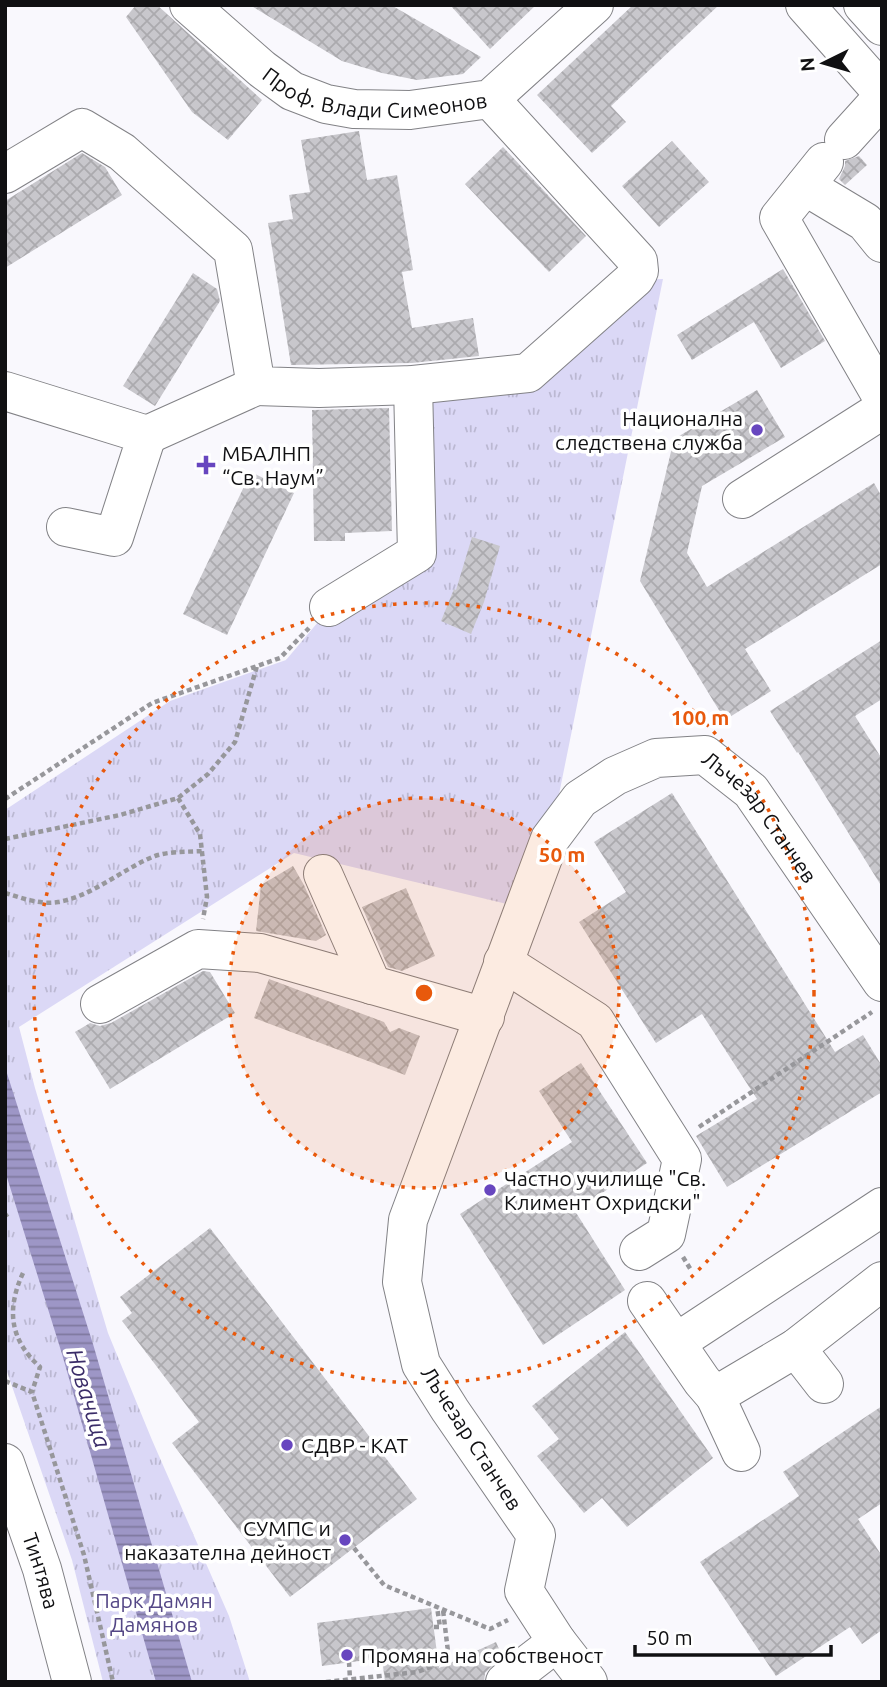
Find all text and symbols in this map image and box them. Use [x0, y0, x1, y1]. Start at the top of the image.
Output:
north arrow [789, 28, 859, 98]
text: N [795, 56, 819, 73]
street label: Проф. Влади Симеонов [258, 62, 488, 122]
place label: Национална следствена служба [555, 406, 743, 454]
marker: Национална следствена служба [749, 422, 765, 438]
place label: MБАЛНП “Св. Наум” [222, 441, 324, 489]
marker: MБАЛНП “Св. Наум” [196, 455, 216, 475]
text: 100 m [671, 705, 729, 729]
street label: Лъчезар Станчев [698, 746, 822, 887]
text: 50 m [539, 842, 585, 866]
centre of rings [412, 981, 436, 1005]
place label: Частно училище "Св. Климент Охридски" [504, 1166, 706, 1214]
marker: Частно училище "Св. Климент Охридски" [482, 1182, 498, 1198]
water label: Новачица [62, 1346, 116, 1450]
street label: Лъчезар Станчев [417, 1362, 527, 1514]
place label: СДВР - КАТ [301, 1433, 408, 1457]
marker: СДВР - КАТ [279, 1437, 295, 1453]
place label: СУМПС и наказателна дейност [124, 1516, 332, 1564]
street label: Тинтява [18, 1530, 64, 1612]
marker: СУМПС и наказателна дейност [337, 1532, 353, 1548]
park label: Парк Дамян Дамянов [95, 1588, 213, 1636]
scale bar [635, 1614, 831, 1658]
text: 50 m [646, 1625, 693, 1649]
place label: Промяна на собственост [361, 1643, 604, 1667]
marker: Промяна на собственост [339, 1647, 355, 1663]

